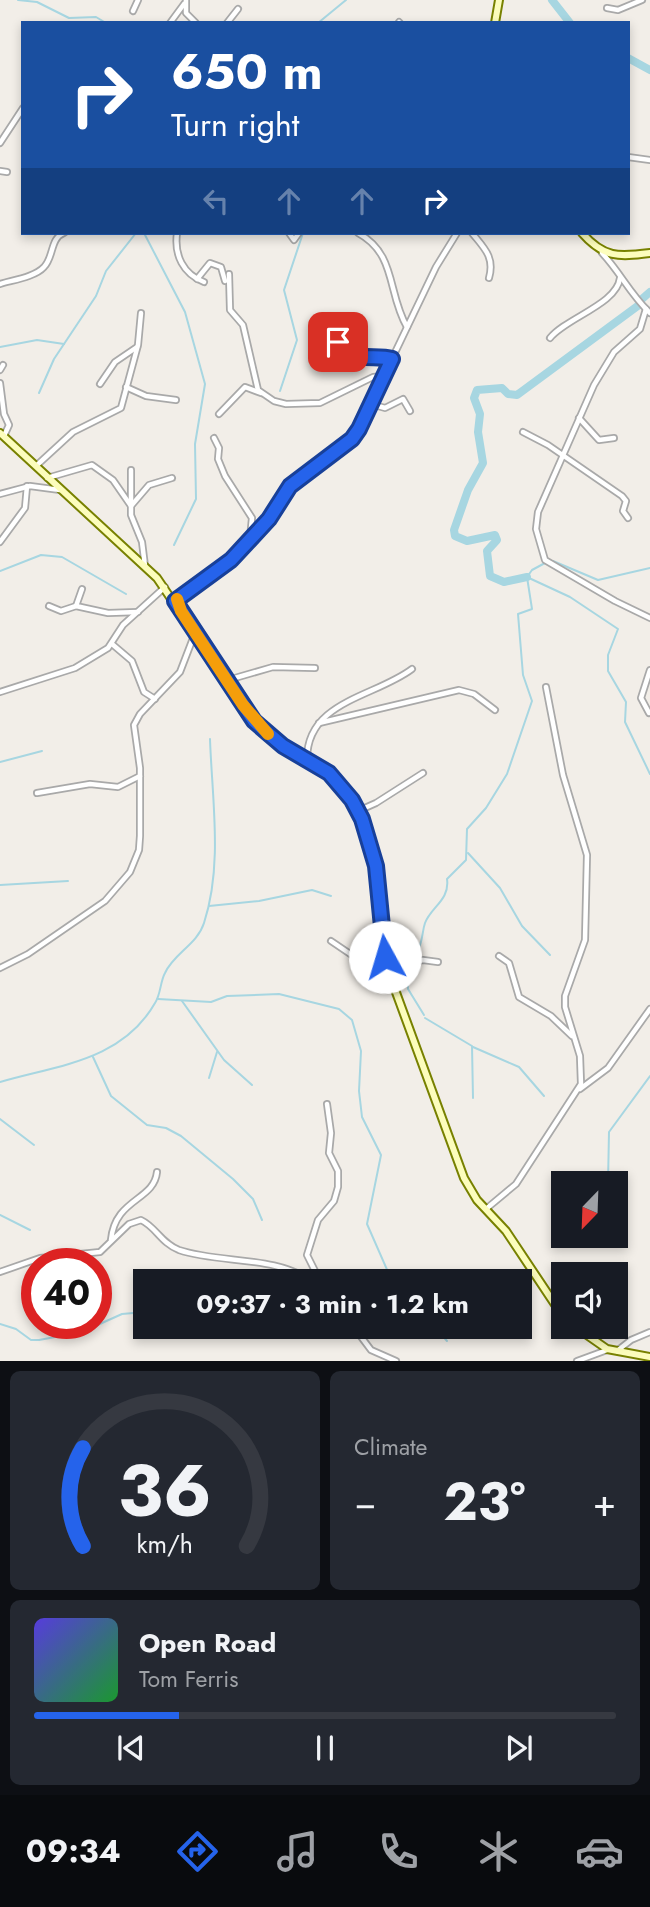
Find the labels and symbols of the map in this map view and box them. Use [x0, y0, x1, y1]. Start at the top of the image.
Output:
pin [308, 312, 368, 372]
position arrow [348, 920, 422, 994]
north arrow [551, 1171, 628, 1248]
speed limit sign: 40 [21, 1248, 112, 1339]

